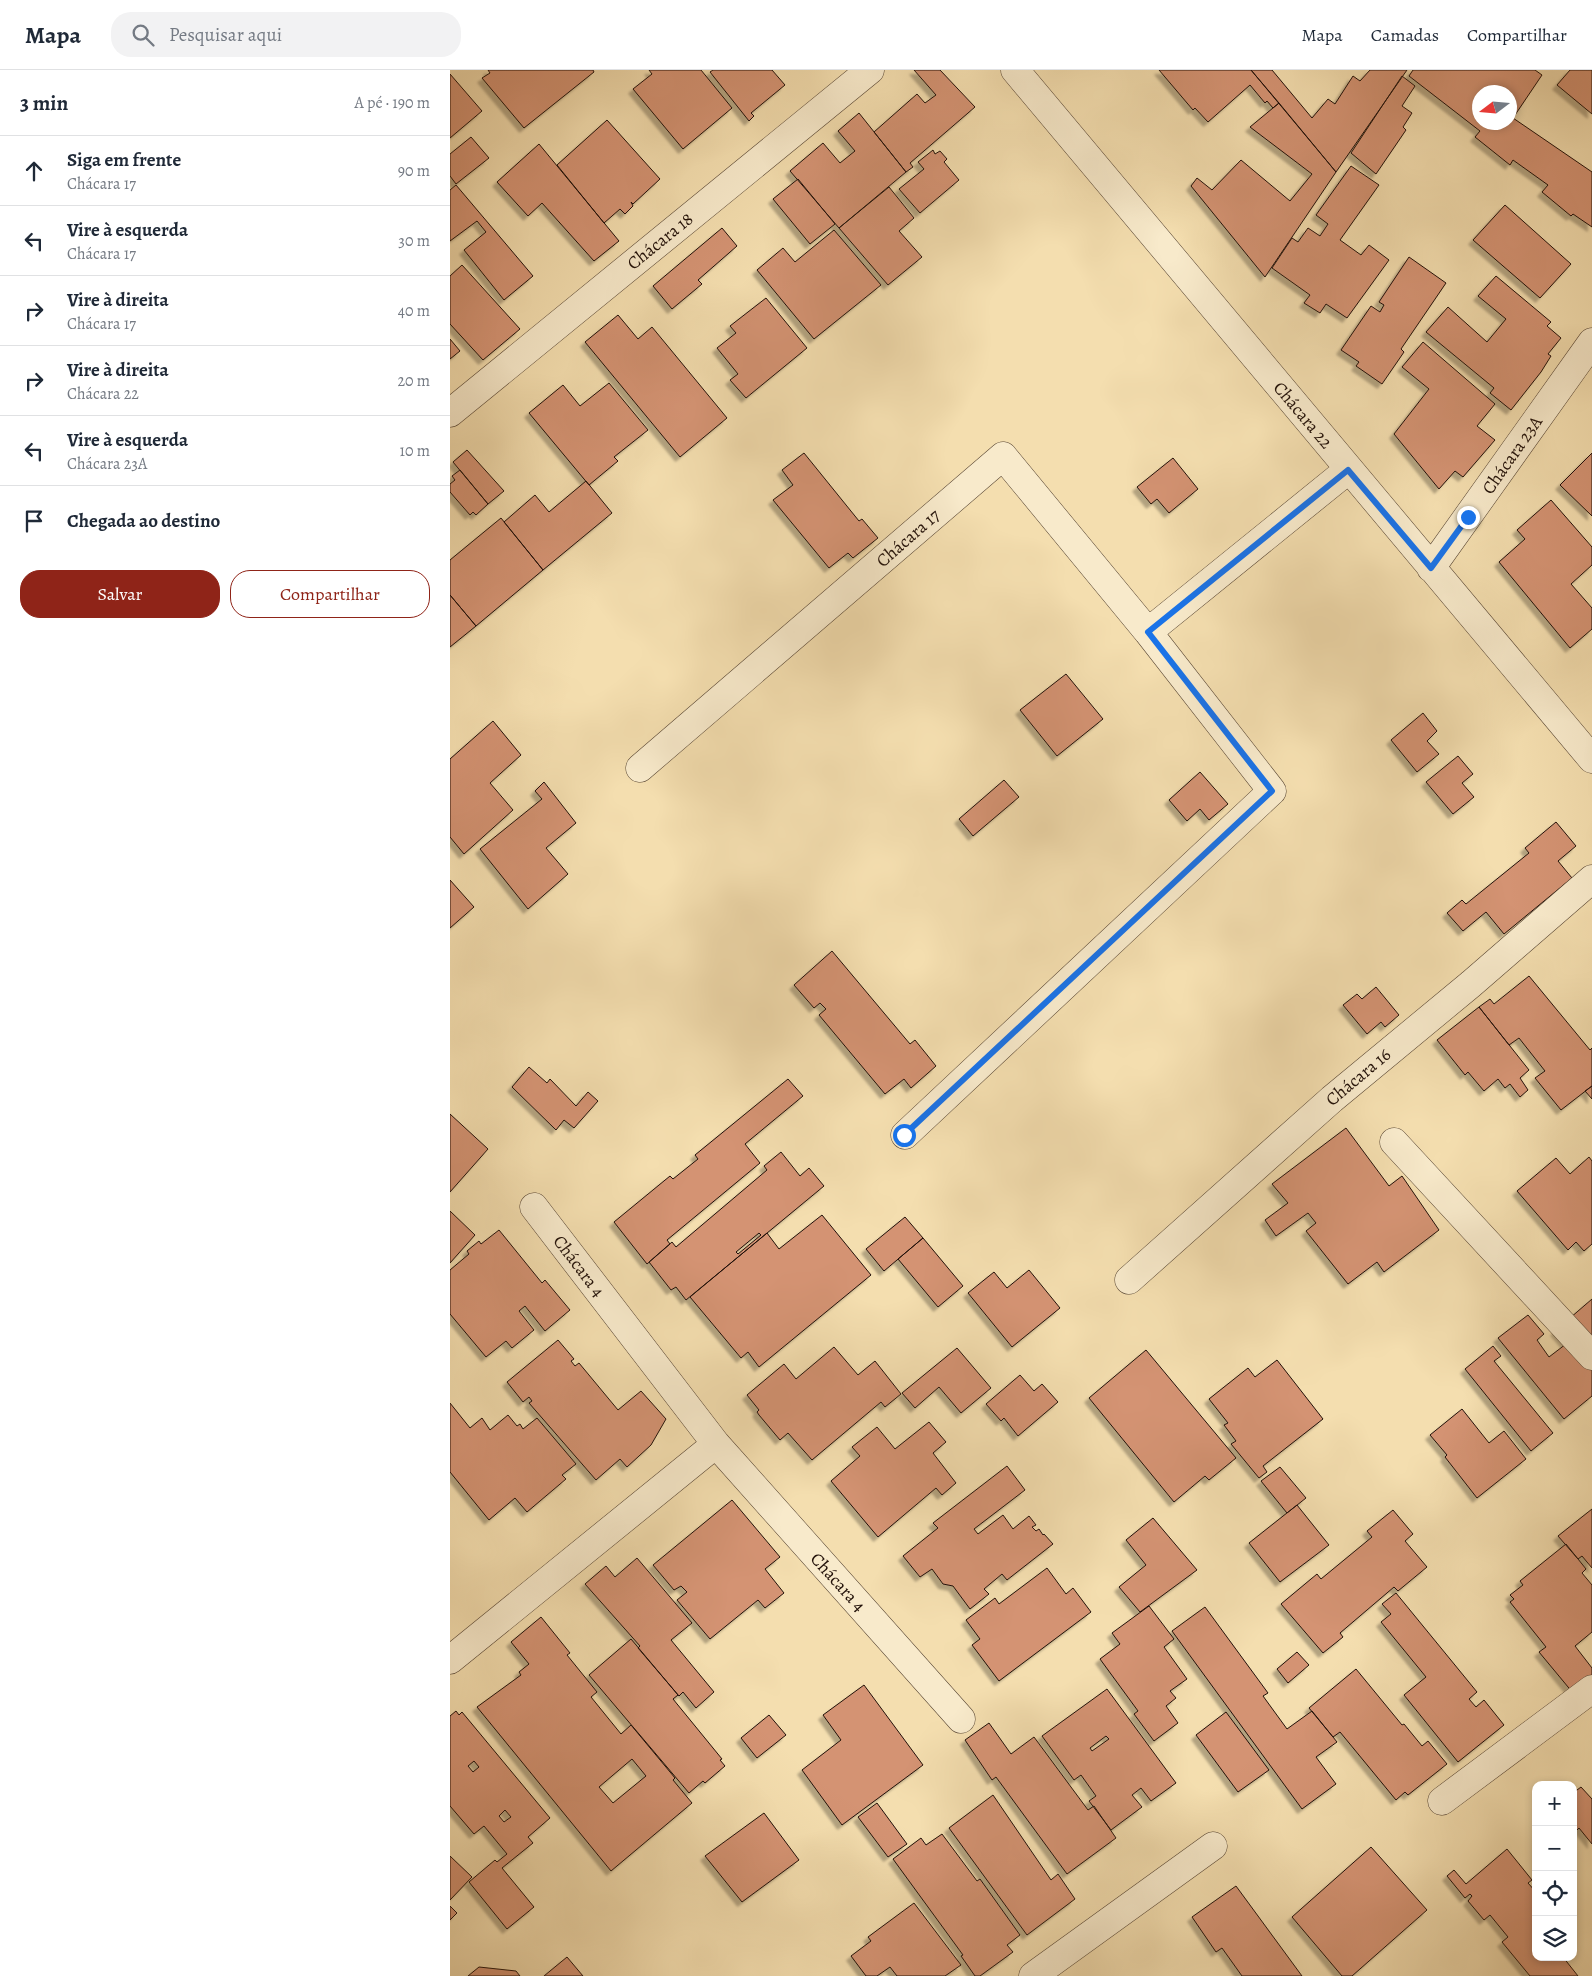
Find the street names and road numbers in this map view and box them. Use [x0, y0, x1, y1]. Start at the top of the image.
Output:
street label: Chácara 18 [622, 207, 698, 275]
street label: Chácara 22 [1268, 376, 1338, 454]
street label: Chácara 23A [1476, 411, 1548, 499]
street label: Chácara 17 [871, 503, 945, 572]
street label: Chácara 16 [1320, 1043, 1396, 1111]
street label: Chácara 4 [548, 1230, 610, 1302]
street label: Chácara 4 [805, 1547, 871, 1617]

